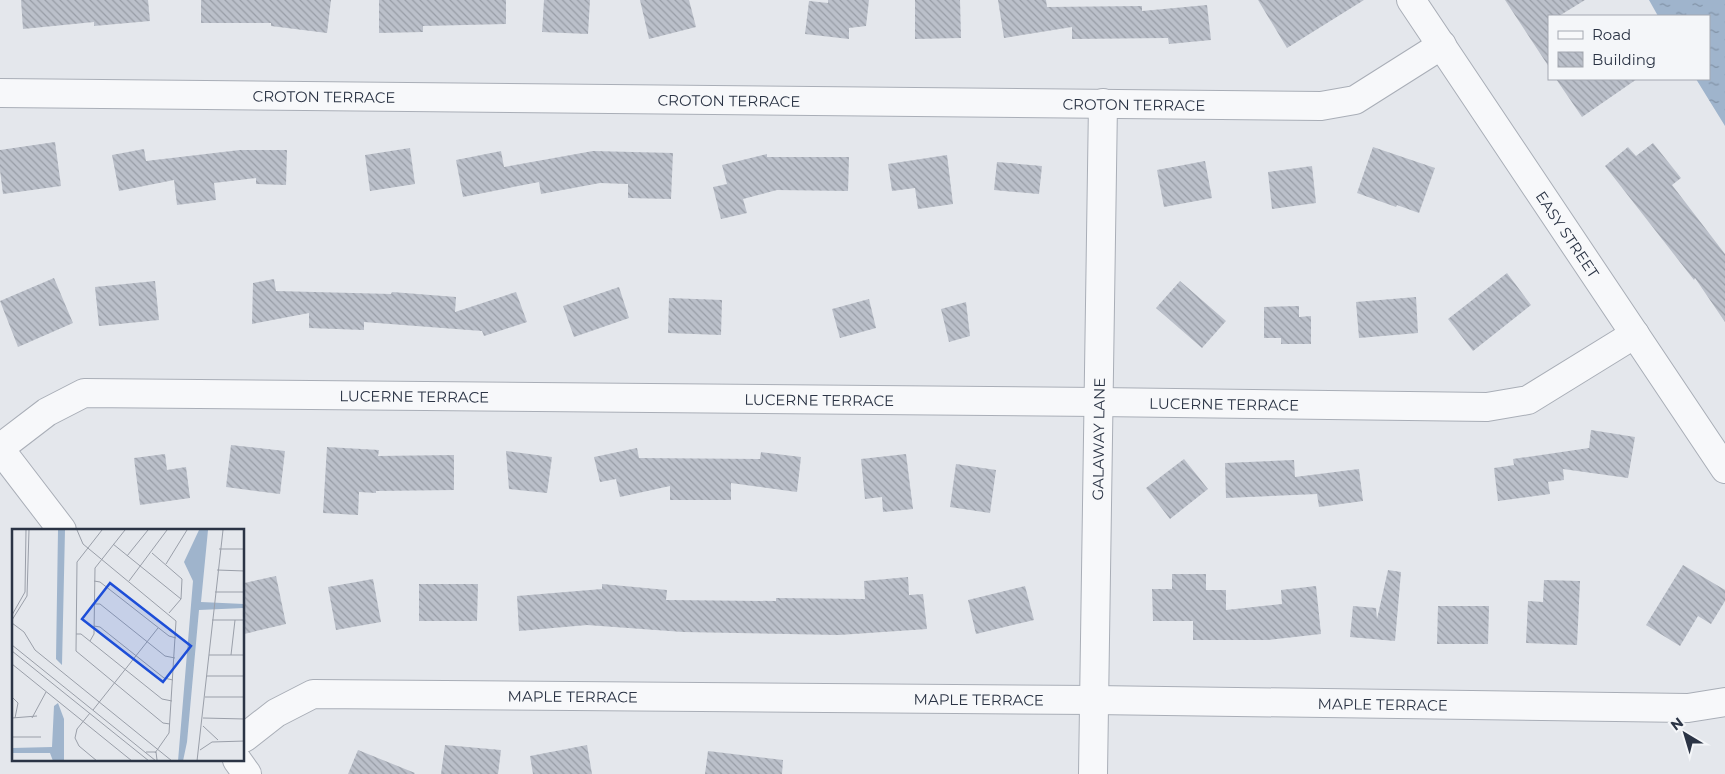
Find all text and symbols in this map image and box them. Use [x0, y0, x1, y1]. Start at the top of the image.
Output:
legend [1548, 15, 1710, 80]
text: Road [1592, 25, 1631, 44]
text: Building [1592, 50, 1656, 69]
street label: CROTON TERRACE [252, 86, 395, 106]
street label: CROTON TERRACE [657, 90, 800, 110]
street label: CROTON TERRACE [1062, 94, 1205, 114]
street label: EASY STREET [1532, 187, 1604, 282]
street label: GALAWAY LANE [1088, 377, 1108, 501]
street label: LUCERNE TERRACE [339, 386, 489, 406]
street label: LUCERNE TERRACE [744, 389, 894, 410]
street label: LUCERNE TERRACE [1149, 393, 1299, 414]
inset map [12, 529, 245, 762]
street label: MAPLE TERRACE [508, 686, 638, 706]
street label: MAPLE TERRACE [914, 689, 1044, 709]
street label: MAPLE TERRACE [1318, 694, 1448, 714]
north arrow [1660, 709, 1710, 759]
text: N [1667, 713, 1687, 734]

